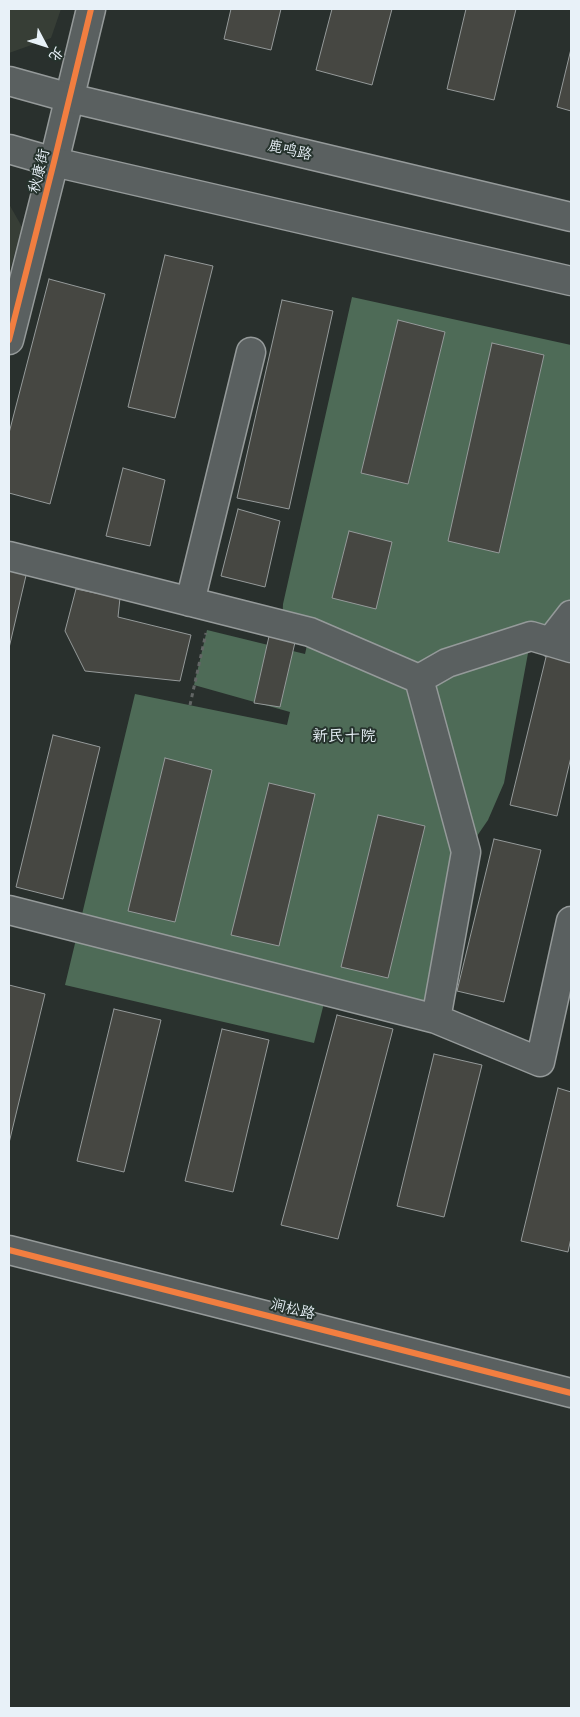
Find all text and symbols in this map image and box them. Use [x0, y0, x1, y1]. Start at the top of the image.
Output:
north arrow [20, 20, 70, 70]
text: 北 [45, 43, 69, 66]
street label: 鹿鸣路 [266, 136, 314, 164]
street label: 秋康街 [25, 147, 53, 195]
district label: 新民十院 [312, 726, 376, 746]
street label: 涧松路 [269, 1295, 317, 1323]

